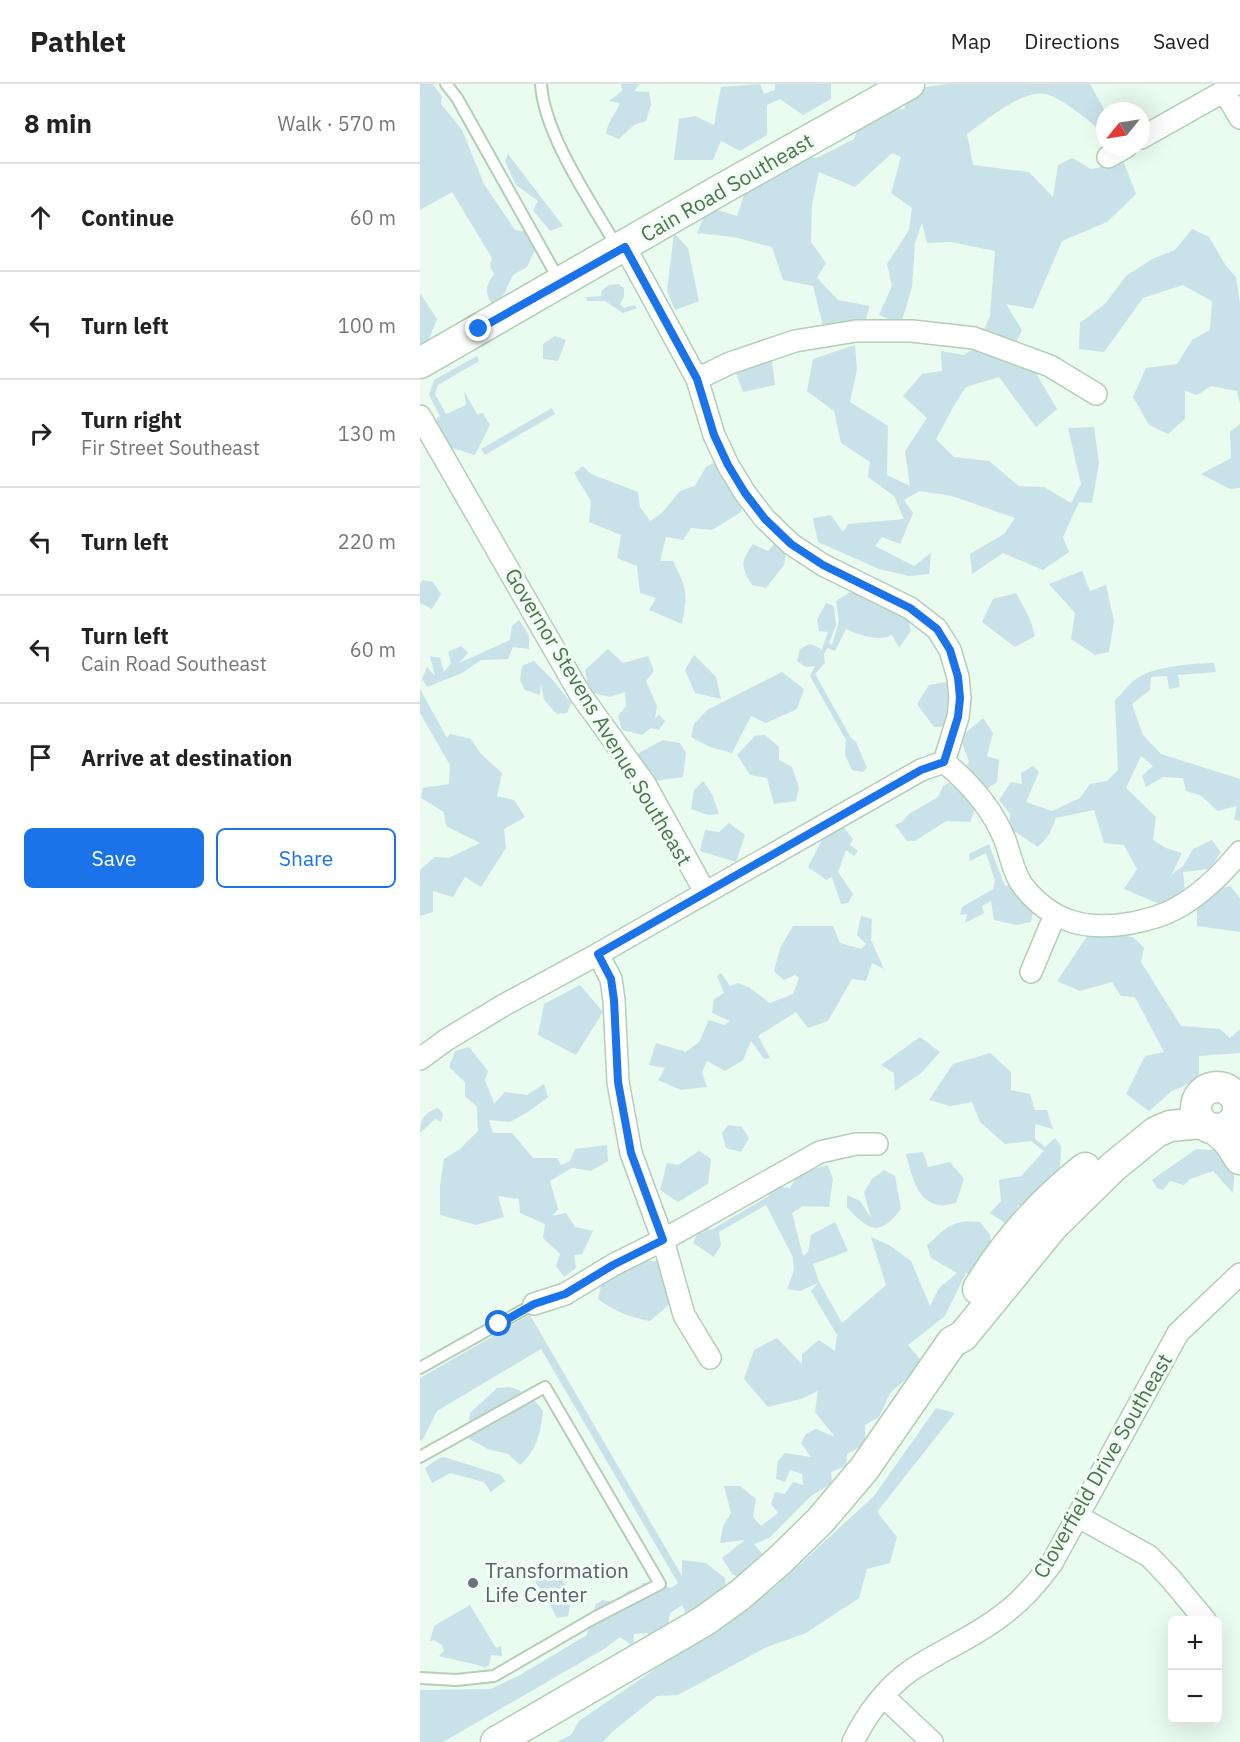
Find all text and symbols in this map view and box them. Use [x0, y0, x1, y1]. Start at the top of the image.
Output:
text: Pathlet [30, 23, 126, 60]
text: Map [951, 27, 991, 55]
text: Directions [1024, 27, 1120, 55]
text: Saved [1153, 27, 1210, 55]
north arrow [1096, 102, 1150, 156]
text: 8 min [24, 106, 92, 140]
text: Walk · 570 m [278, 110, 396, 137]
street label: Cain Road Southeast [635, 126, 818, 248]
icon: ahead [24, 201, 57, 234]
text: Continue [81, 203, 174, 232]
text: 60 m [350, 204, 396, 231]
icon: left [24, 309, 57, 342]
text: Turn left [81, 311, 169, 340]
text: 100 m [338, 312, 396, 339]
route end [465, 315, 491, 341]
text: Turn right [81, 405, 182, 434]
icon: right [24, 417, 57, 450]
text: 130 m [338, 420, 396, 447]
text: Fir Street Southeast [81, 434, 260, 461]
icon: left [24, 525, 57, 558]
text: Turn left [81, 527, 169, 556]
text: 220 m [338, 528, 396, 555]
street label: Governor Stevens Avenue Southeast [499, 563, 699, 870]
text: Turn left [81, 621, 169, 650]
icon: left [24, 633, 57, 666]
text: 60 m [350, 636, 396, 663]
text: Cain Road Southeast [81, 650, 267, 677]
icon: arrive [24, 741, 57, 774]
text: Arrive at destination [81, 743, 292, 772]
button: Save [24, 828, 204, 888]
button: Share [216, 828, 396, 888]
route start [485, 1310, 511, 1336]
street label: Cloverfield Drive Southeast [1026, 1348, 1178, 1583]
place label: Transformation Life Center [485, 1556, 629, 1608]
marker: Transformation Life Center [466, 1576, 480, 1590]
map controls [1168, 1616, 1222, 1724]
button: + [1168, 1616, 1222, 1670]
button: − [1168, 1670, 1222, 1724]

